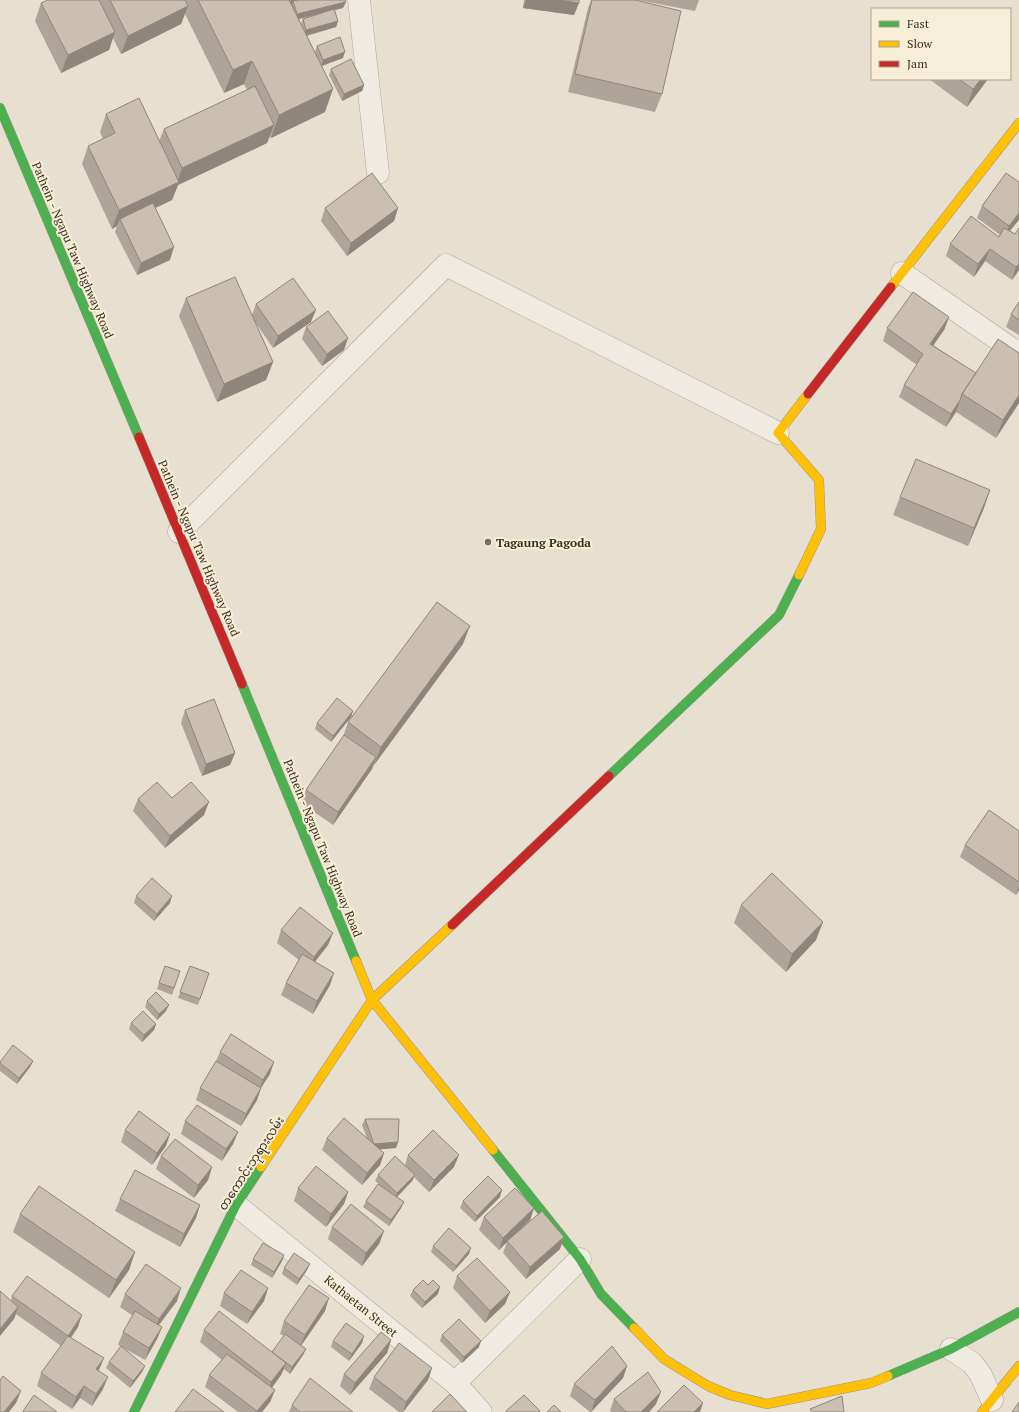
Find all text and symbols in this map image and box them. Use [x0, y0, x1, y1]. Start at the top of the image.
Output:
legend [871, 8, 1011, 80]
text: Fast [907, 16, 930, 31]
text: Slow [907, 36, 933, 51]
text: Jam [907, 56, 928, 71]
street label: Pathein - Ngapu Taw Highway Road [29, 160, 117, 341]
street label: Pathein - Ngapu Taw Highway Road [155, 458, 243, 639]
place label: Tagaung Pagoda [496, 535, 591, 550]
marker: Tagaung Pagoda [483, 537, 493, 547]
street label: Pathein - Ngapu Taw Highway Road [280, 757, 366, 939]
street label: တကောင်းဘုရားလမ်း [214, 1113, 289, 1214]
street label: Kathaetan Street [321, 1272, 401, 1340]

